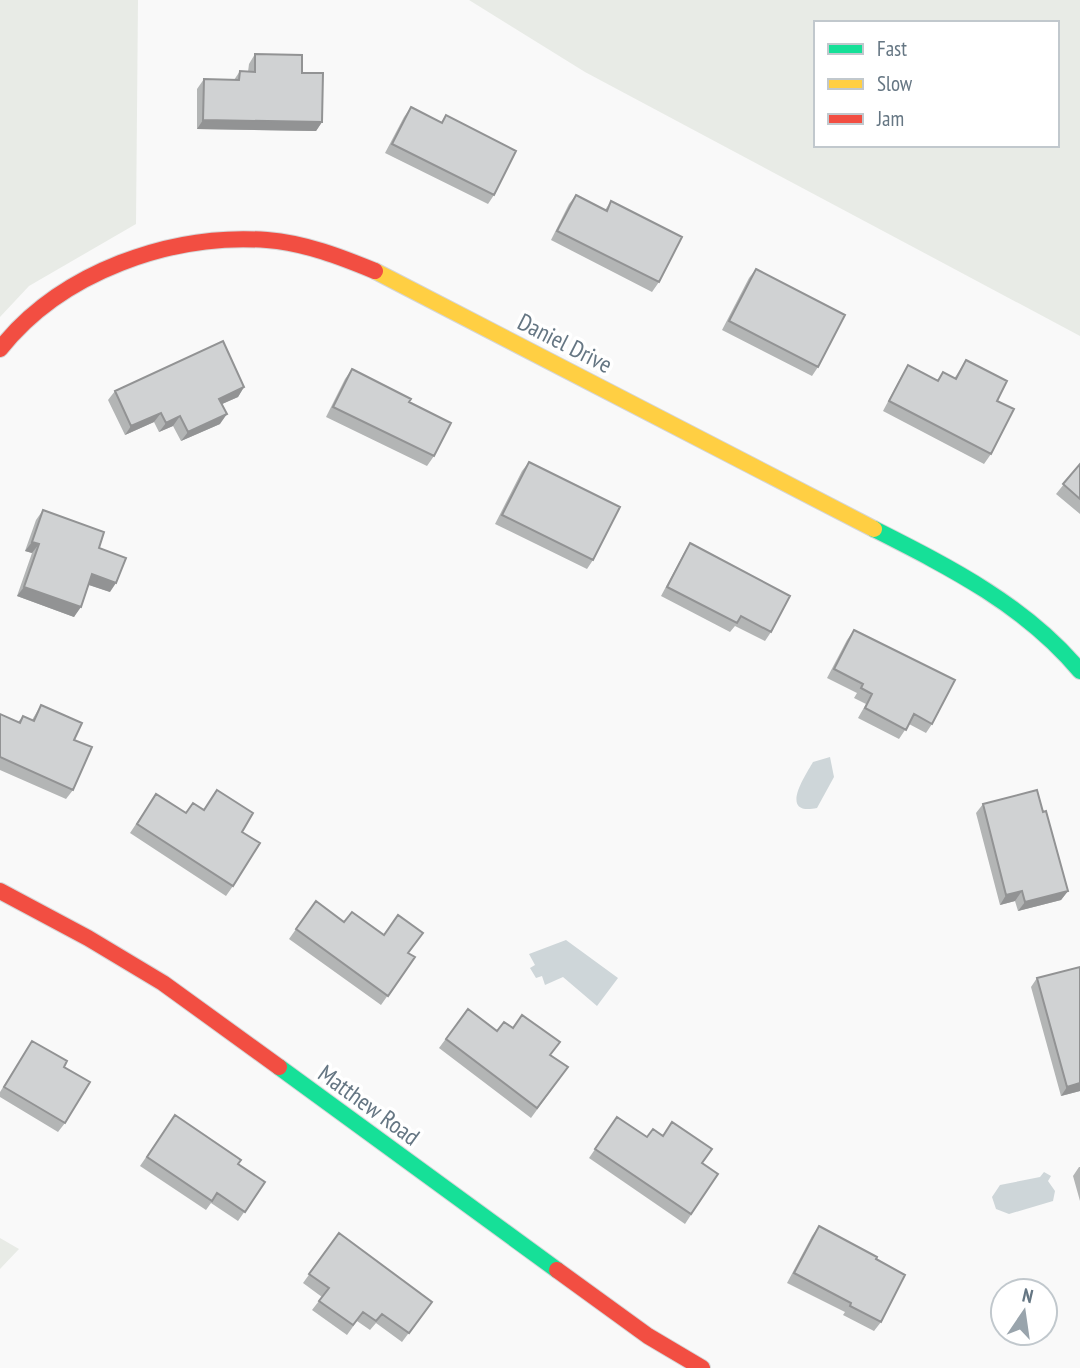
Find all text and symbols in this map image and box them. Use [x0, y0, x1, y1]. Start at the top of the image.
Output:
legend [814, 21, 1059, 147]
text: Fast [877, 35, 907, 62]
text: Slow [877, 70, 913, 97]
text: Jam [876, 105, 904, 132]
street label: Daniel Drive [512, 306, 618, 380]
street label: Matthew Road [312, 1058, 426, 1152]
north arrow [989, 1277, 1059, 1347]
text: N [1020, 1283, 1036, 1308]

